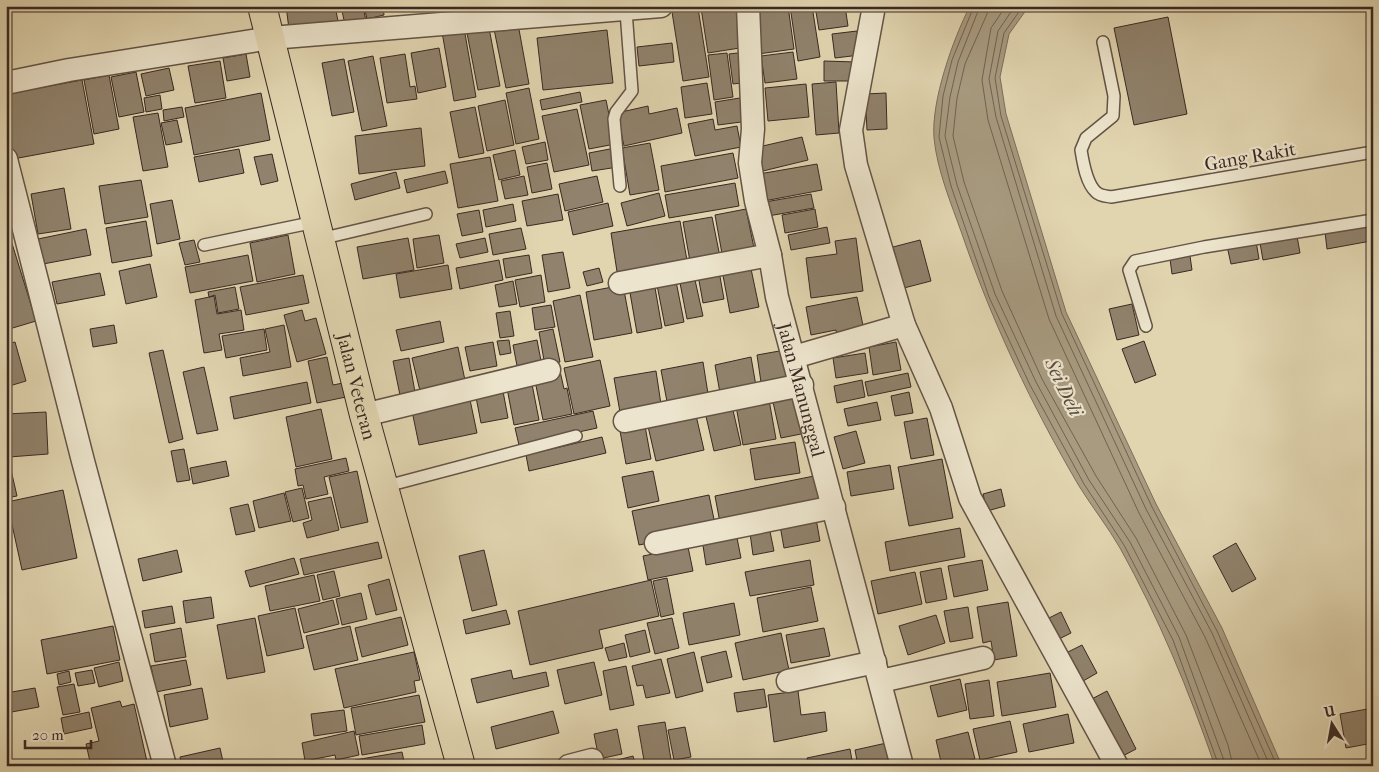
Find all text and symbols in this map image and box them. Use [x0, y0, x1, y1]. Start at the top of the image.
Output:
street label: Gang Rakit [1203, 138, 1298, 176]
street label: Jalan Manunggal [772, 319, 829, 459]
street label: Jalan Veteran [331, 329, 380, 443]
water label: Sei Deli [1039, 354, 1088, 421]
north arrow [1306, 700, 1356, 750]
text: U [1322, 702, 1337, 721]
scale bar [25, 717, 91, 749]
text: 20 m [32, 726, 64, 744]

